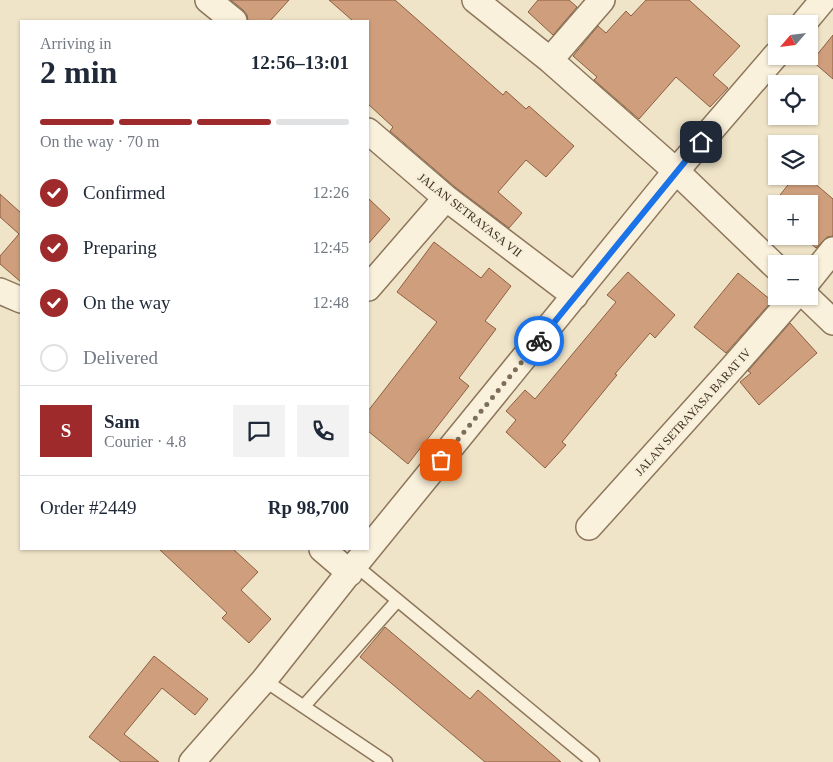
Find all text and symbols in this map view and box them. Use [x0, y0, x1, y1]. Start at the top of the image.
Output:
north arrow [768, 15, 818, 65]
map controls [768, 15, 818, 305]
text: Arriving in [40, 35, 112, 52]
text: 12:56–13:01 [251, 52, 349, 73]
text: 2 min [40, 54, 117, 90]
button: locate [768, 75, 818, 125]
pin [680, 121, 722, 163]
icon: home [687, 128, 715, 156]
text: On the way · 70 m [40, 133, 160, 150]
button: layers [768, 135, 818, 185]
street label: JALAN SETRAYASA VII [415, 170, 525, 260]
icon: check [40, 179, 68, 207]
text: Confirmed [83, 182, 165, 203]
text: 12:26 [313, 184, 349, 201]
button: + [768, 195, 818, 245]
icon: check [40, 234, 68, 262]
text: Preparing [83, 237, 157, 258]
text: 12:45 [313, 239, 349, 256]
button: − [768, 255, 818, 305]
icon: check [40, 289, 68, 317]
text: On the way [83, 292, 171, 313]
text: 12:48 [313, 294, 349, 311]
courier [514, 316, 564, 366]
icon: bike [525, 327, 553, 355]
street label: JALAN SETRAYASA BARAT IV [632, 345, 754, 479]
text: Delivered [83, 347, 158, 368]
button: chat [233, 405, 285, 457]
button: phone [297, 405, 349, 457]
text: Sam [104, 411, 140, 432]
text: S [61, 420, 71, 441]
text: Courier · 4.8 [104, 433, 186, 450]
pin [420, 439, 462, 481]
icon: bag [427, 446, 455, 474]
text: Order #2449 [40, 497, 137, 518]
text: Rp 98,700 [268, 497, 349, 518]

